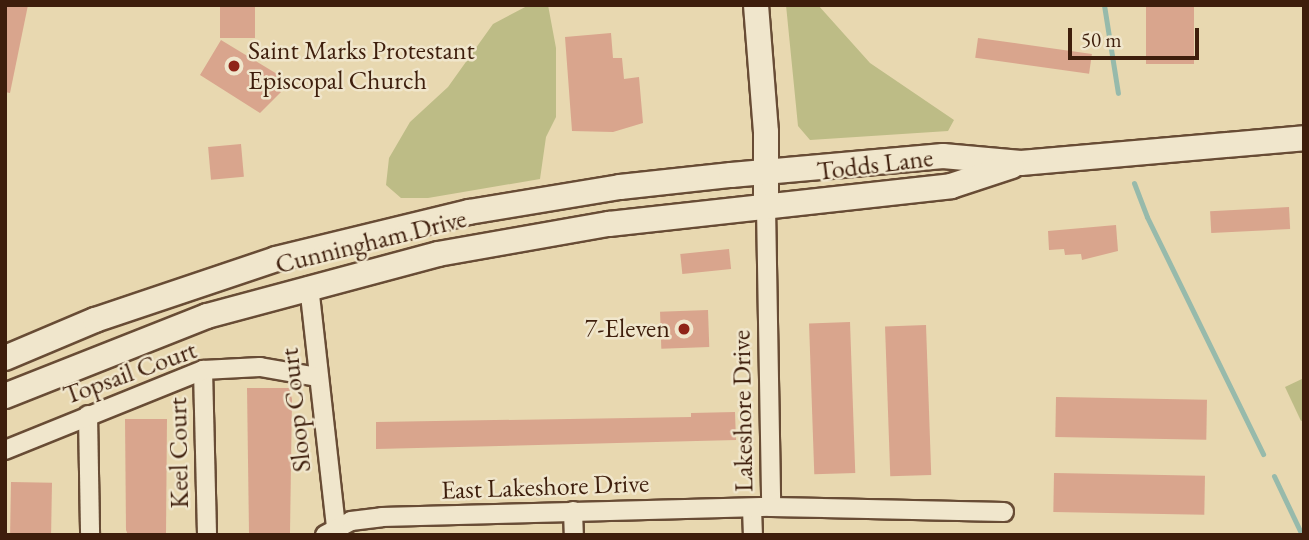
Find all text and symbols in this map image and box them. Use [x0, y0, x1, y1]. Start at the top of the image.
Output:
scale bar [1071, 14, 1202, 58]
text: 50 m [1081, 26, 1122, 53]
place label: Saint Marks Protestant Episcopal Church [248, 35, 475, 96]
marker: Saint Marks Protestant Episcopal Church [226, 58, 242, 74]
street label: Todds Lane [815, 142, 935, 188]
street label: Cunningham Drive [272, 203, 470, 281]
place label: 7-Eleven [585, 313, 670, 345]
marker: 7-Eleven [676, 321, 692, 337]
street label: Lakeshore Drive [726, 330, 760, 492]
street label: Topsail Court [59, 334, 201, 412]
street label: Sloop Court [274, 346, 318, 474]
street label: Keel Court [162, 397, 196, 509]
street label: East Lakeshore Drive [440, 468, 650, 506]

